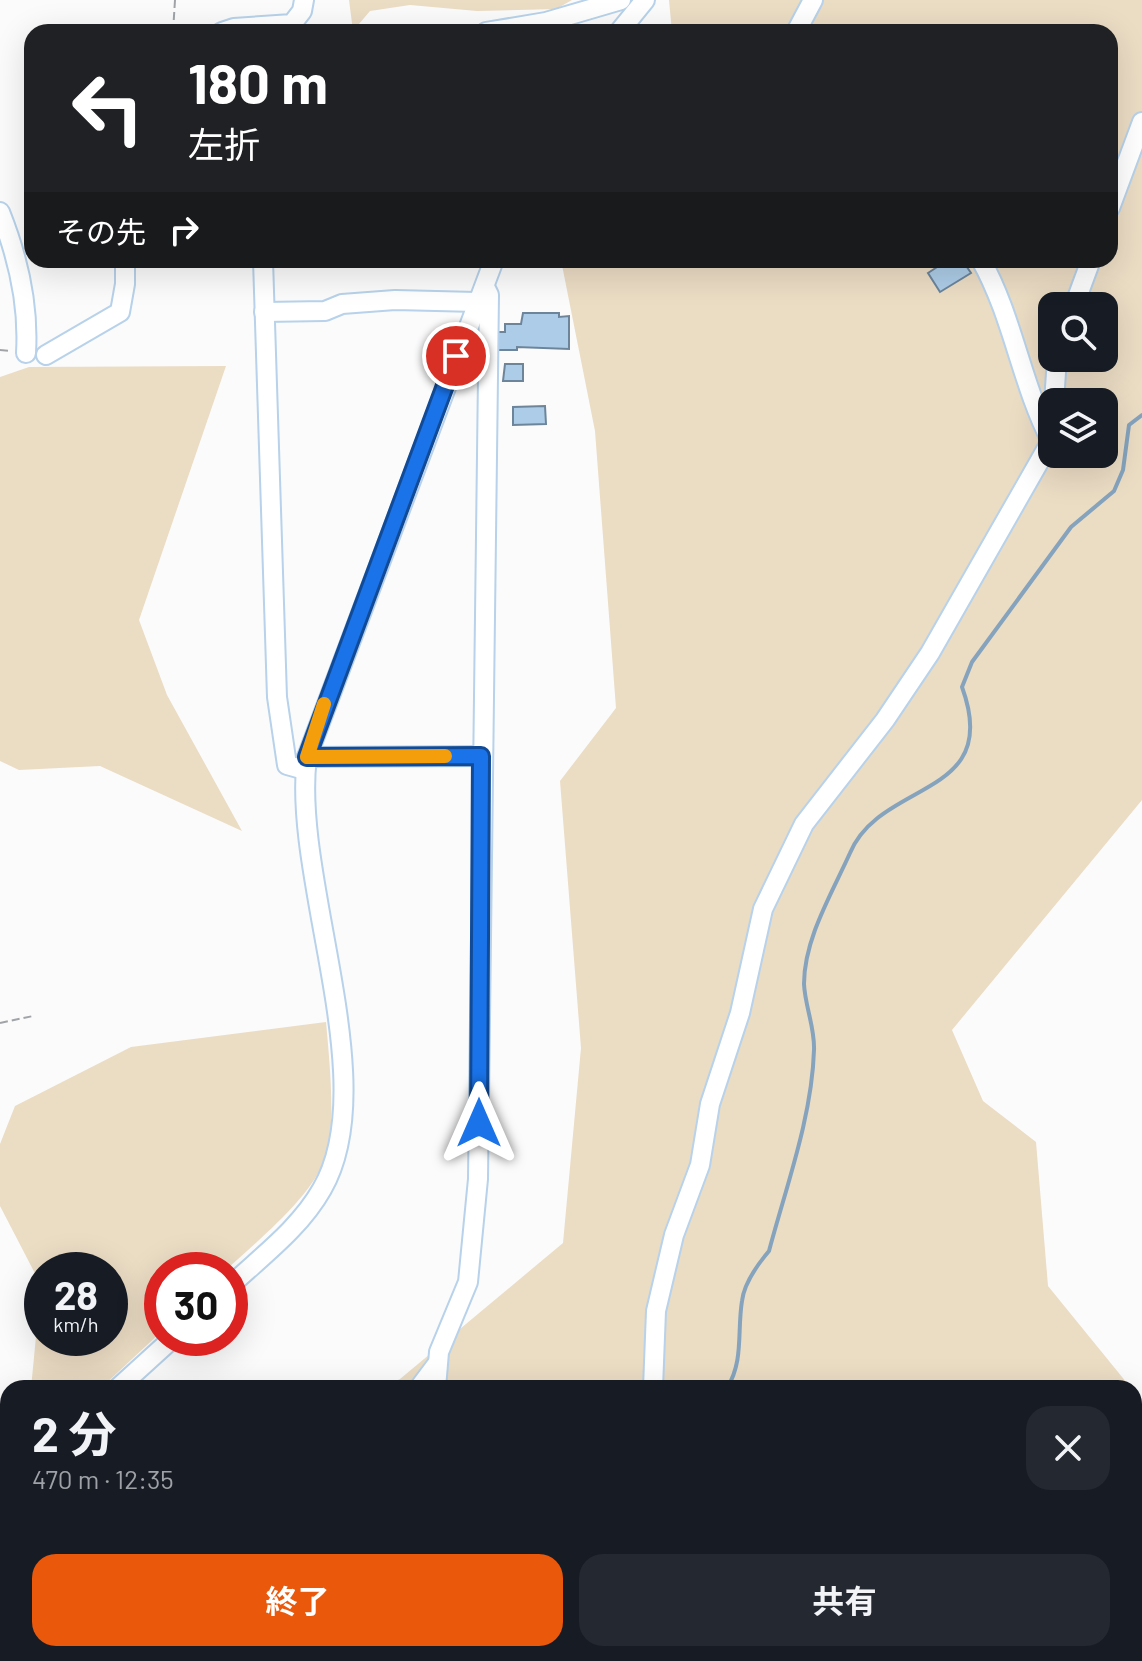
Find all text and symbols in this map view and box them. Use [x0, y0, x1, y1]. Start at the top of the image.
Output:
text: 180 m [188, 48, 328, 115]
icon: left [56, 56, 160, 160]
text: 左折 [188, 122, 260, 165]
icon: right [162, 208, 206, 252]
text: その先 [56, 213, 146, 249]
map controls [1038, 292, 1118, 468]
button: search [1038, 292, 1118, 372]
pin [422, 322, 490, 390]
icon: arrive [434, 334, 478, 378]
button: layers [1038, 388, 1118, 468]
position arrow [437, 1081, 521, 1165]
speed limit sign: 30 [144, 1252, 248, 1356]
text: 28 [54, 1270, 98, 1318]
text: km/h [53, 1312, 99, 1336]
text: 2 分 [32, 1404, 116, 1462]
button: close [1026, 1406, 1110, 1490]
text: 470 m · 12:35 [32, 1463, 174, 1494]
button: 終了 [32, 1554, 563, 1646]
button: 共有 [579, 1554, 1110, 1646]

